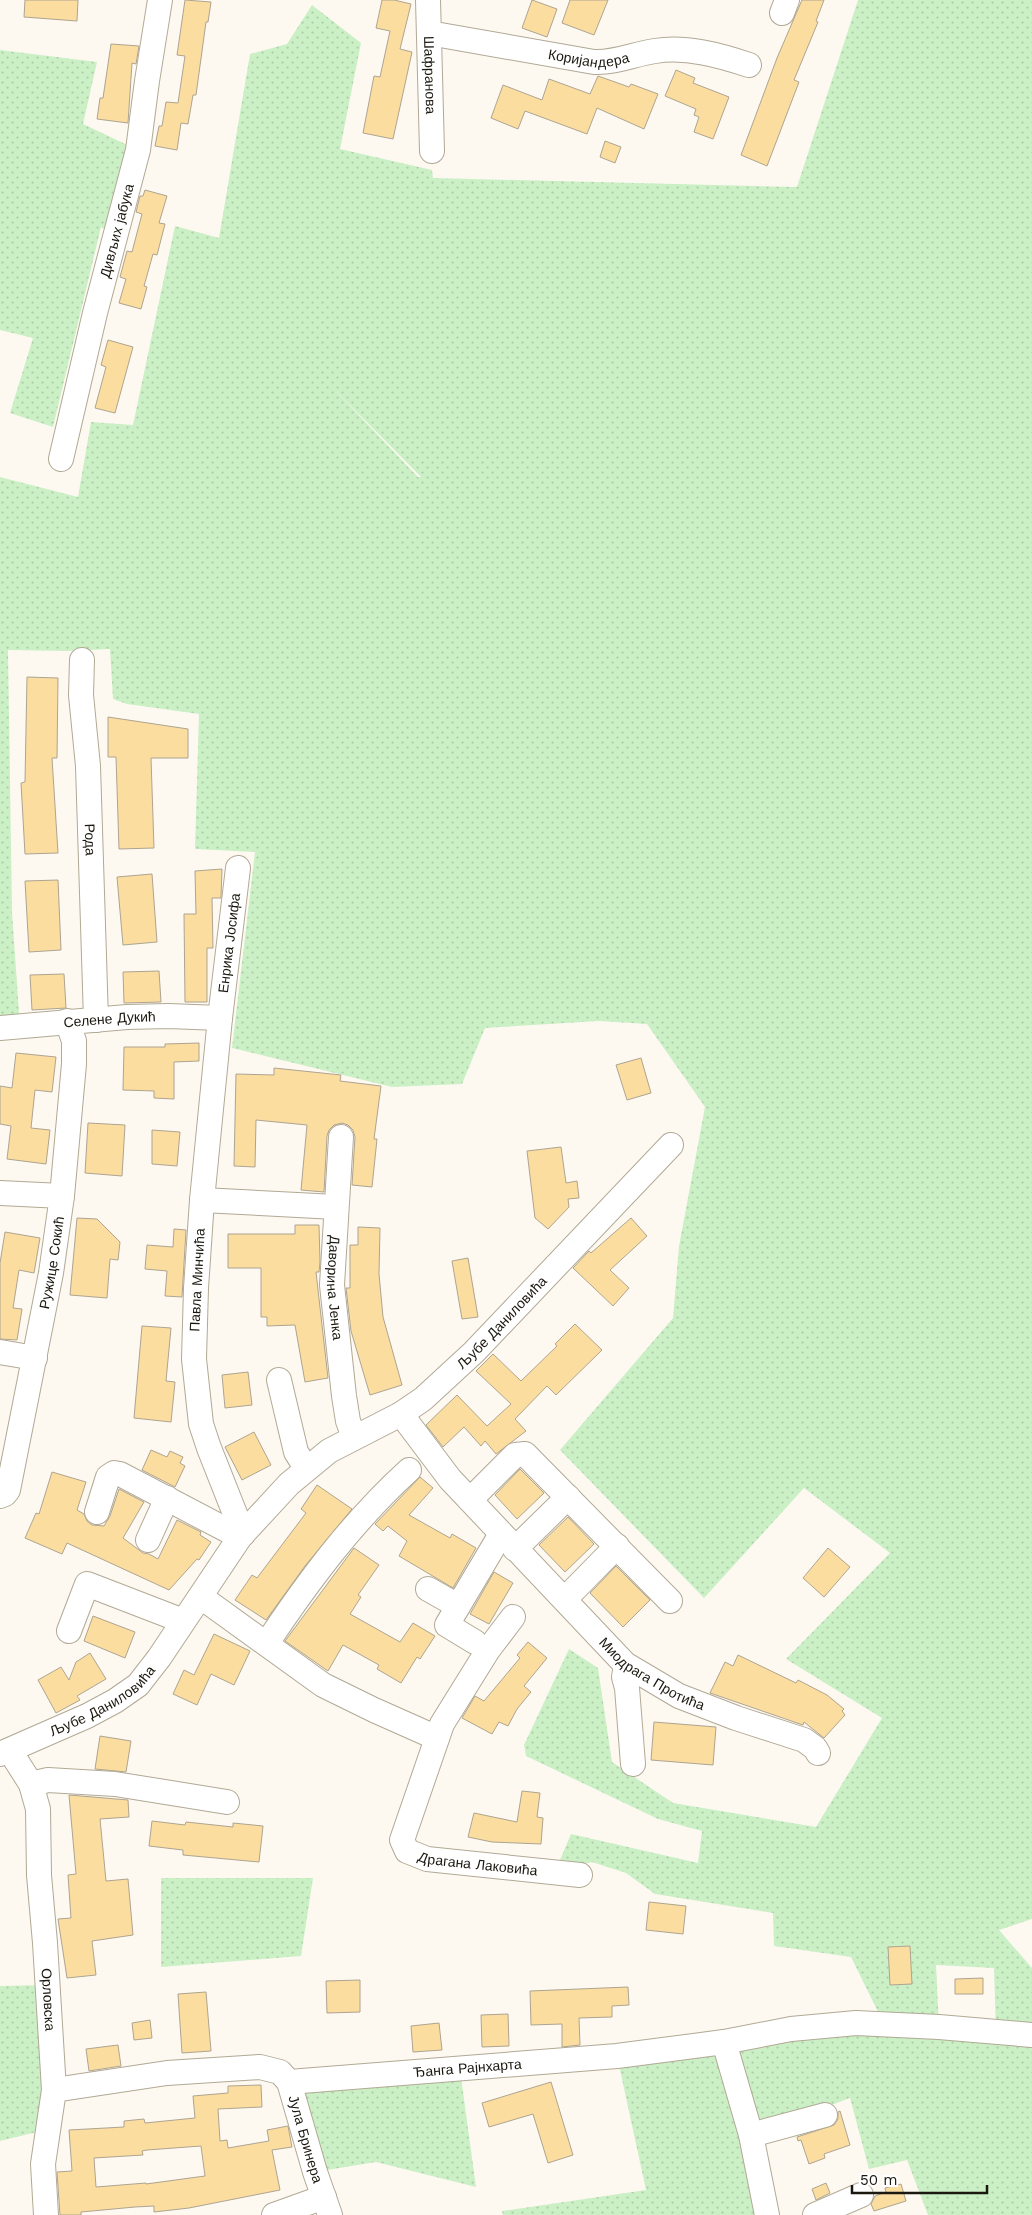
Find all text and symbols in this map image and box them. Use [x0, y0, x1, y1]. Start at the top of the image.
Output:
street label: Шафранова [421, 36, 439, 115]
street label: Коријандера [547, 46, 631, 71]
street label: Дивљих јабука [97, 182, 137, 280]
street label: Рода [82, 823, 99, 856]
street label: Енрика Јосифа [215, 892, 243, 994]
street label: Селене Дукић [63, 1008, 156, 1030]
street label: Ружице Сокић [36, 1215, 67, 1310]
street label: Павла Минчића [186, 1228, 208, 1332]
street label: Даворина Јенка [324, 1235, 346, 1341]
street label: Љубе Даниловића [453, 1273, 550, 1372]
street label: Миодрага Протића [596, 1634, 707, 1713]
street label: Љубе Даниловића [47, 1662, 158, 1739]
street label: Драгана Лаковића [416, 1848, 539, 1879]
street label: Орловска [39, 1968, 58, 2032]
street label: Ђанга Рајнхарта [413, 2056, 522, 2080]
street label: Јула Бринера [285, 2093, 326, 2185]
scale bar [852, 2162, 987, 2194]
text: 50 m [860, 2171, 897, 2189]

